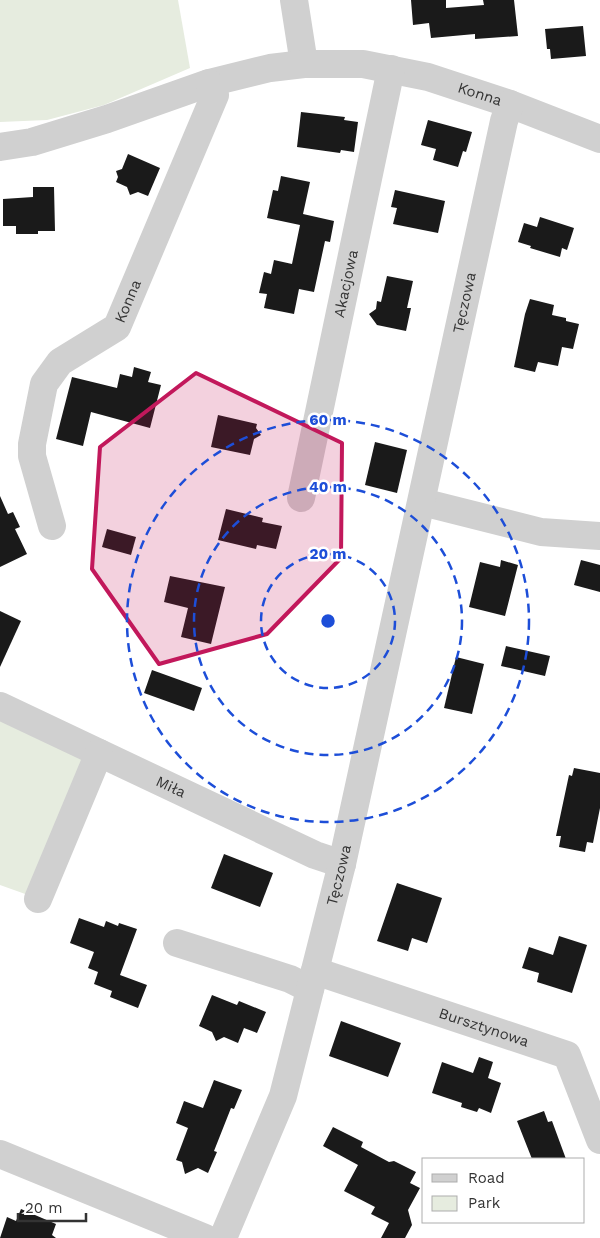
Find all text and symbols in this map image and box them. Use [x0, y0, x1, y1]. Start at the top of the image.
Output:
street label: Konna [456, 78, 505, 110]
street label: Akacjowa [330, 248, 362, 319]
street label: Tęczowa [449, 270, 480, 335]
street label: Konna [111, 276, 145, 326]
text: 60 m [309, 411, 347, 429]
text: 40 m [309, 478, 347, 496]
text: 20 m [309, 545, 347, 563]
centre of rings [319, 612, 337, 630]
street label: Miła [153, 772, 189, 802]
street label: Tęczowa [323, 843, 355, 907]
street label: Bursztynowa [437, 1004, 532, 1051]
legend [422, 1158, 585, 1223]
text: Road [468, 1169, 505, 1187]
scale bar [18, 1190, 85, 1222]
text: Park [468, 1194, 501, 1212]
text: 20 m [25, 1199, 63, 1217]

